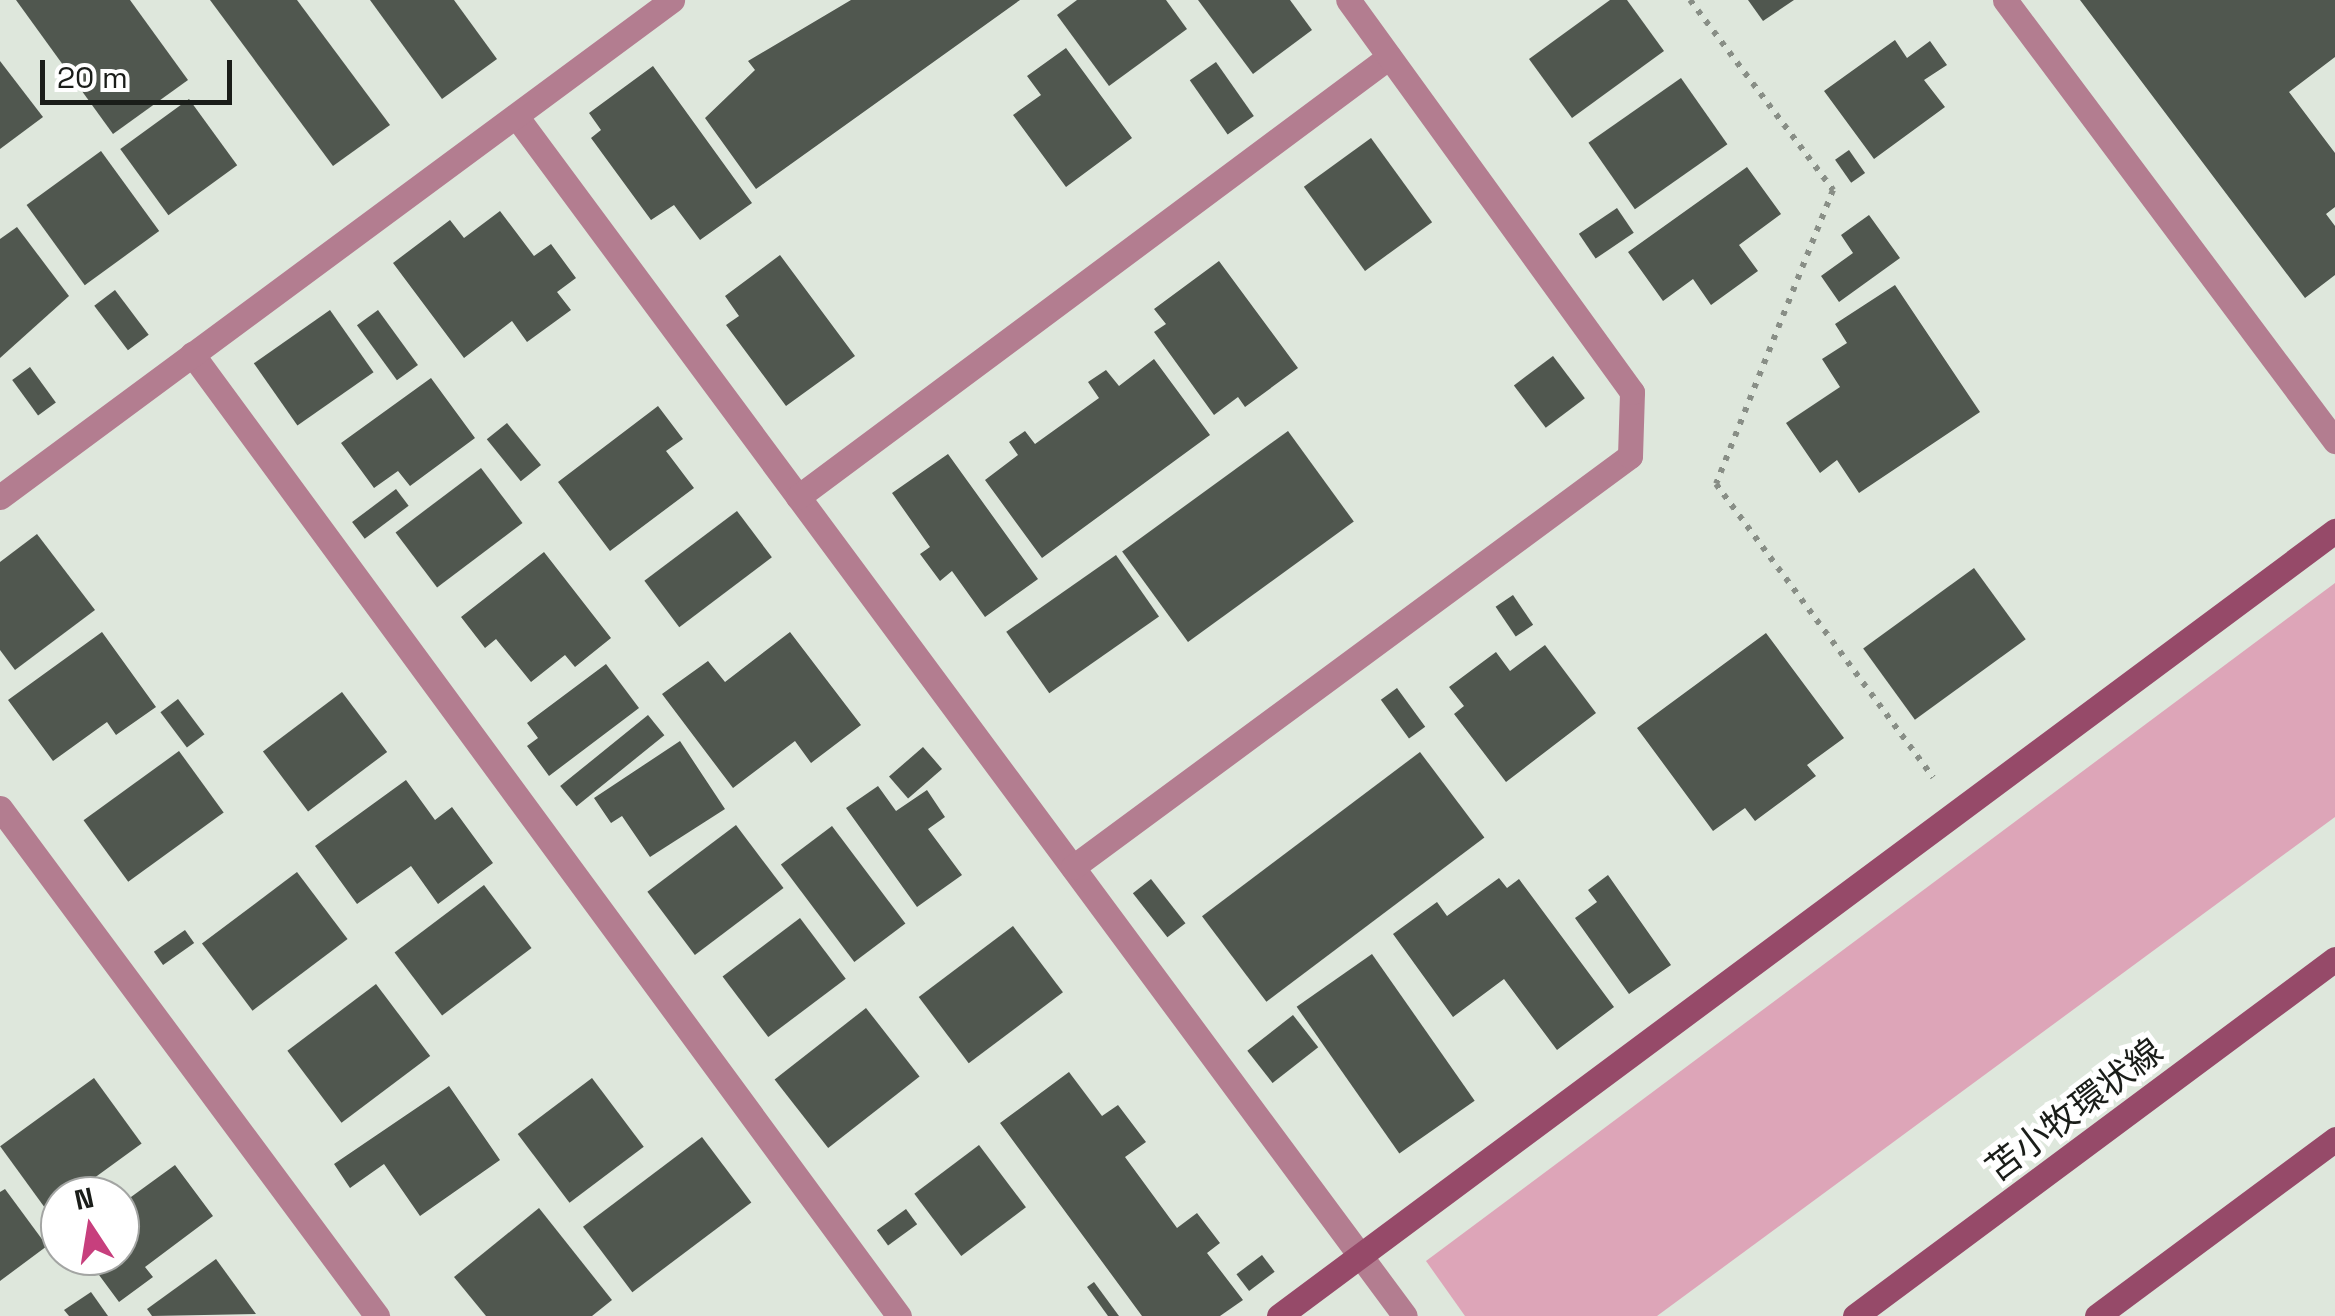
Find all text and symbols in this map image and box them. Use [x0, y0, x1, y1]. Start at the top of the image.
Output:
scale bar [45, 40, 238, 102]
text: 20 m [57, 58, 128, 97]
street label: 苫小牧環状線 [1978, 1030, 2170, 1190]
north arrow [40, 1176, 140, 1276]
text: N [71, 1179, 97, 1218]

